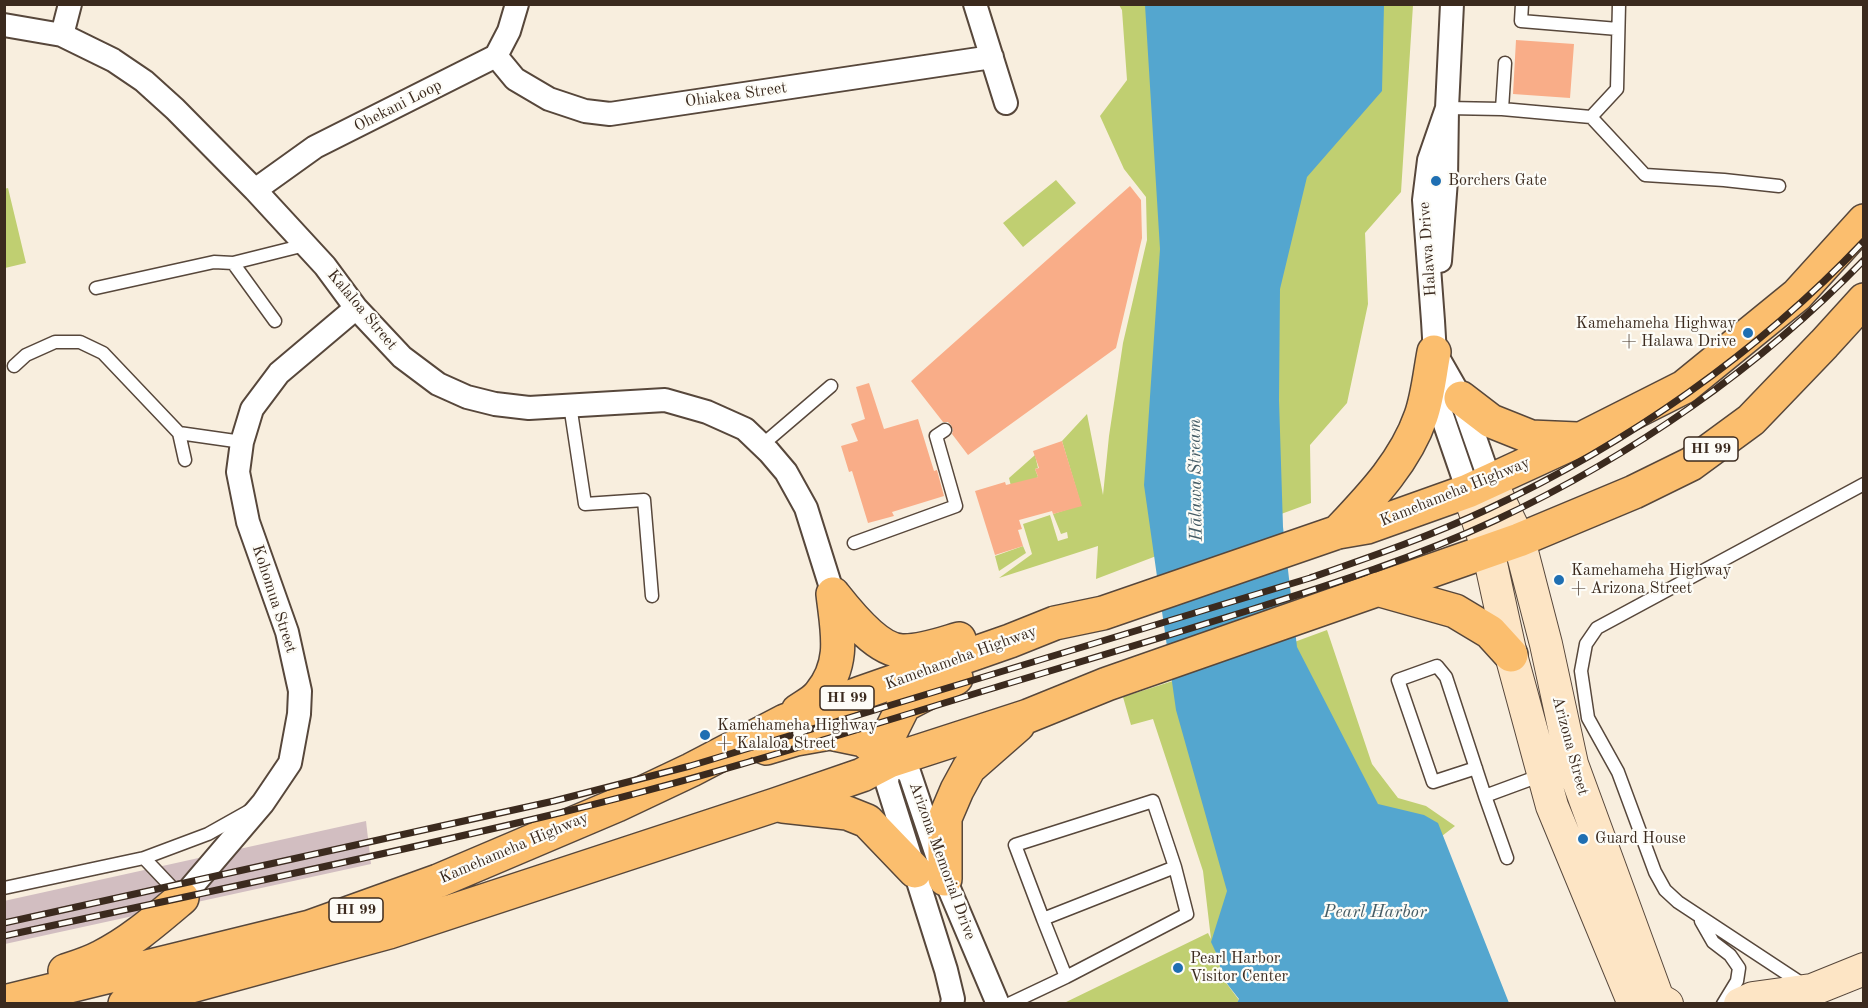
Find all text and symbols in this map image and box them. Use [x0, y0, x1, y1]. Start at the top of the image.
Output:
street label: Ohekani Loop [351, 76, 445, 136]
street label: Ohiakea Street [684, 78, 788, 112]
place label: Borchers Gate [1448, 171, 1547, 191]
marker: Borchers Gate [1429, 174, 1443, 188]
street label: Halawa Drive [1415, 201, 1441, 297]
street label: Kalaloa Street [323, 266, 401, 354]
place label: Kamehameha Highway + Halawa Drive [1576, 314, 1736, 352]
marker: Kamehameha Highway + Halawa Drive [1741, 326, 1755, 340]
water label: Hālawa Stream [1184, 418, 1208, 542]
road number: HI 99 [1684, 437, 1738, 461]
street label: Kamehameha Highway [1377, 453, 1533, 531]
street label: Kohomua Street [247, 542, 301, 656]
place label: Kamehameha Highway + Arizona Street [1571, 561, 1731, 599]
marker: Kamehameha Highway + Arizona Street [1552, 573, 1566, 587]
street label: Kamehameha Highway [882, 622, 1040, 694]
road number: HI 99 [820, 686, 874, 710]
street label: Arizona Street [1548, 694, 1592, 798]
place label: Kamehameha Highway + Kalaloa Street [717, 716, 877, 754]
marker: Kamehameha Highway + Kalaloa Street [698, 728, 712, 742]
street label: Arizona Memorial Drive [905, 779, 979, 943]
street label: Kamehameha Highway [437, 808, 591, 888]
place label: Guard House [1595, 829, 1686, 849]
marker: Guard House [1576, 832, 1590, 846]
road number: HI 99 [329, 898, 383, 922]
water label: Pearl Harbor [1323, 901, 1427, 923]
place label: Pearl Harbor Visitor Center [1190, 949, 1288, 987]
marker: Pearl Harbor Visitor Center [1171, 961, 1185, 975]

